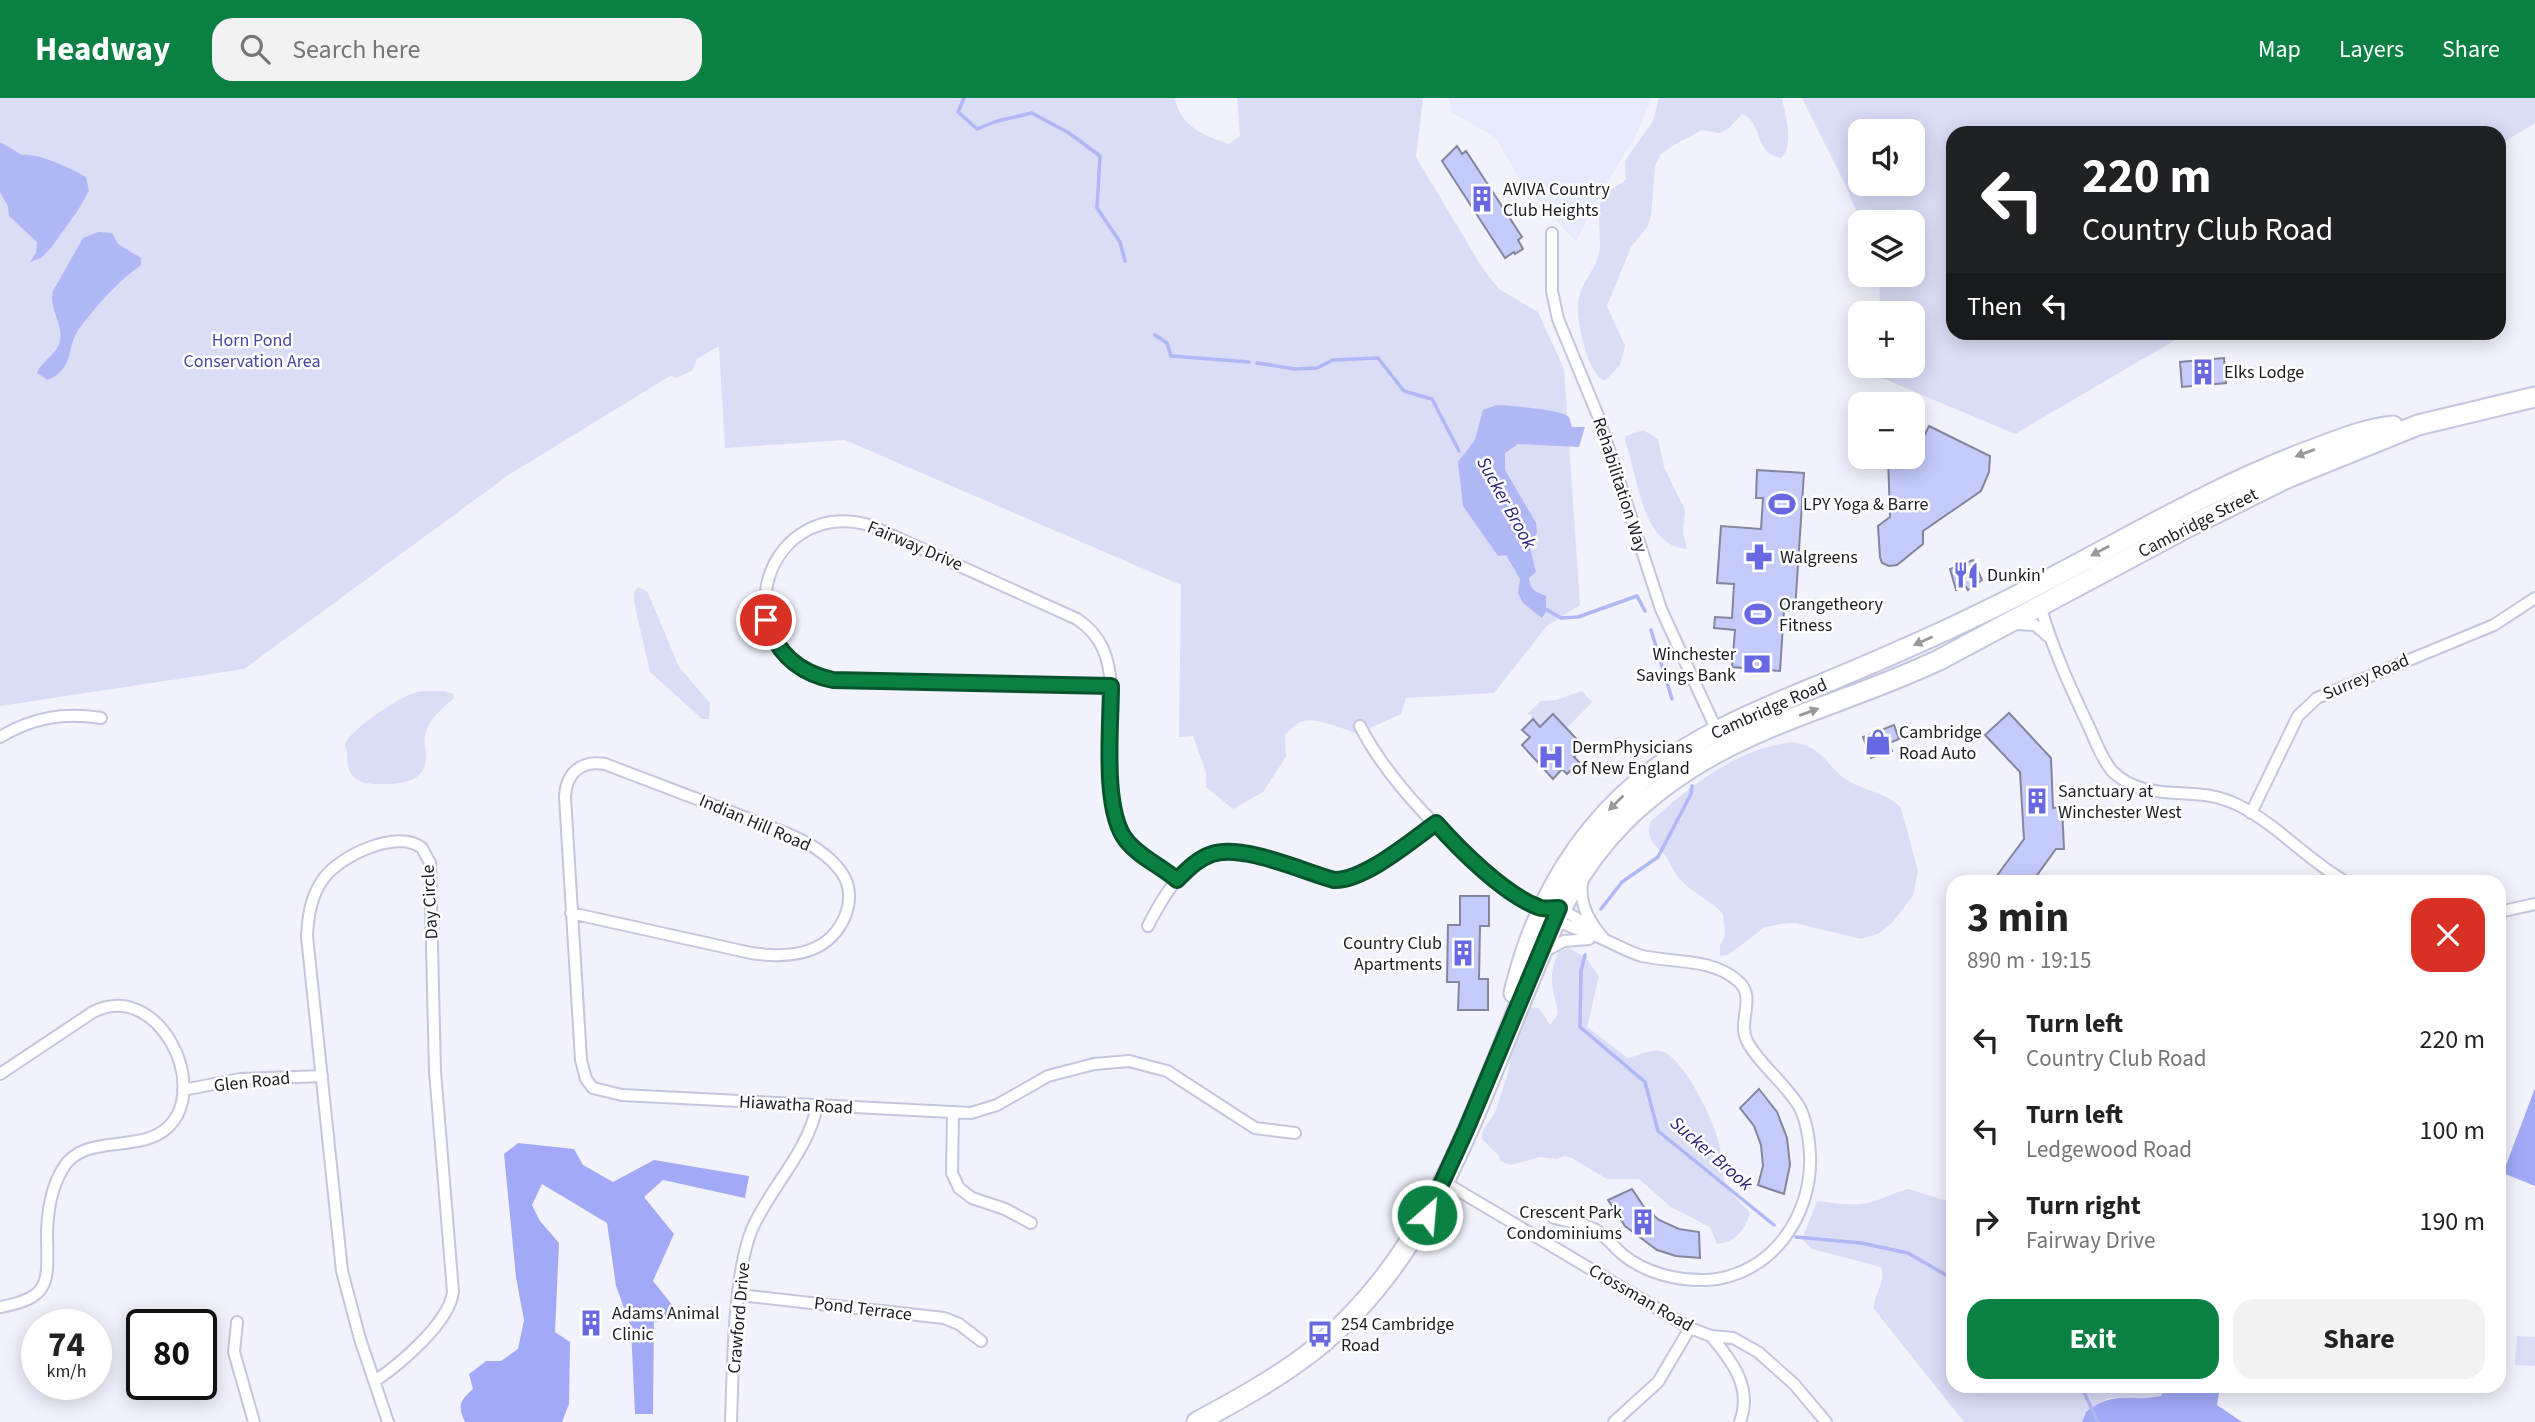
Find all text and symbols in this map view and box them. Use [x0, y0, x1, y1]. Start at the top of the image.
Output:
search box [212, 18, 702, 81]
text: Headway [35, 26, 170, 73]
icon: search [236, 30, 274, 68]
text: Search here [292, 31, 420, 68]
text: Map [2258, 32, 2301, 67]
text: Layers [2339, 32, 2404, 67]
text: Share [2442, 32, 2500, 67]
map controls [1848, 119, 1925, 469]
button: sound [1848, 119, 1925, 196]
text: 220 m [2082, 142, 2211, 212]
icon: left [1967, 154, 2058, 245]
place label: AVIVA Country Club Heights [1503, 177, 1610, 223]
building icon: AVIVA Country Club Heights [1467, 184, 1497, 214]
text: Country Club Road [2082, 207, 2333, 253]
button: layers [1848, 210, 1925, 287]
icon: left [2036, 287, 2074, 325]
text: Then [1967, 288, 2022, 325]
button: + [1848, 301, 1925, 378]
park label: Horn Pond Conservation Area [183, 328, 321, 374]
building icon: Elks Lodge [2188, 357, 2218, 387]
place label: Elks Lodge [2224, 360, 2304, 385]
button: − [1848, 392, 1925, 469]
street label: Rehabilitation Way [1586, 414, 1654, 556]
one-way arrow [2295, 448, 2316, 459]
water label: Sucker Brook [1470, 452, 1543, 555]
street label: Cambridge Street [2134, 482, 2262, 564]
sports icon: LPY Yoga & Barre [1767, 489, 1797, 519]
place label: LPY Yoga & Barre [1803, 492, 1928, 517]
street label: Fairway Drive [864, 515, 967, 577]
pharmacy icon: Walgreens [1744, 542, 1774, 572]
place label: Walgreens [1780, 545, 1858, 570]
one-way arrow [2090, 545, 2110, 557]
restaurant icon: Dunkin' [1951, 560, 1981, 590]
place label: Dunkin' [1987, 563, 2045, 588]
pin [736, 590, 796, 650]
place label: Orangetheory Fitness [1779, 592, 1884, 638]
sports icon: Orangetheory Fitness [1743, 599, 1773, 629]
icon: arrive [747, 601, 785, 639]
one-way arrow [1912, 636, 1933, 647]
place label: Winchester Savings Bank [1636, 642, 1737, 688]
street label: Surrey Road [2319, 648, 2413, 706]
bank icon: Winchester Savings Bank [1742, 649, 1772, 679]
street label: Cambridge Road [1707, 672, 1831, 746]
one-way arrow [1798, 706, 1819, 717]
place label: Cambridge Road Auto [1899, 720, 1982, 766]
shop icon: Cambridge Road Auto [1863, 727, 1893, 757]
place label: DermPhysicians of New England [1572, 735, 1693, 781]
hospital icon: DermPhysicians of New England [1536, 742, 1566, 772]
place label: Sanctuary at Winchester West [2058, 779, 2182, 825]
building icon: Sanctuary at Winchester West [2022, 786, 2052, 816]
street label: Indian Hill Road [695, 788, 815, 858]
one-way arrow [1607, 795, 1624, 812]
street label: Day Circle [416, 864, 444, 940]
text: 3 min [1967, 888, 2069, 948]
button: close [2411, 898, 2485, 972]
place label: Country Club Apartments [1343, 931, 1442, 977]
building icon: Country Club Apartments [1448, 938, 1478, 968]
text: 890 m · 19:15 [1967, 944, 2091, 977]
text: Turn left [2026, 1005, 2123, 1042]
icon: left [1967, 1021, 2005, 1059]
text: 220 m [2419, 1021, 2485, 1058]
text: Country Club Road [2026, 1042, 2207, 1075]
street label: Glen Road [213, 1066, 291, 1098]
street label: Hiawatha Road [738, 1090, 854, 1120]
text: Turn left [2026, 1096, 2123, 1133]
water label: Sucker Brook [1664, 1110, 1759, 1198]
icon: left [1967, 1112, 2005, 1150]
text: 100 m [2419, 1112, 2485, 1149]
text: Ledgewood Road [2026, 1133, 2192, 1166]
position arrow [1390, 1178, 1464, 1252]
text: Turn right [2026, 1187, 2141, 1224]
place label: Crescent Park Condominiums [1506, 1200, 1622, 1246]
icon: right [1967, 1203, 2005, 1241]
text: 190 m [2419, 1203, 2485, 1240]
building icon: Crescent Park Condominiums [1628, 1207, 1658, 1237]
text: Fairway Drive [2026, 1224, 2155, 1257]
street label: Crossman Road [1584, 1258, 1698, 1338]
street label: Crawford Drive [722, 1261, 756, 1375]
street label: Pond Terrace [813, 1291, 913, 1327]
button: Exit [1967, 1299, 2219, 1379]
button: Share [2233, 1299, 2485, 1379]
place label: Adams Animal Clinic [612, 1301, 720, 1347]
building icon: Adams Animal Clinic [576, 1308, 606, 1338]
speed limit sign: 80 [126, 1309, 217, 1400]
place label: 254 Cambridge Road [1341, 1312, 1454, 1358]
bus stop icon: 254 Cambridge Road [1305, 1319, 1335, 1349]
text: 74 [48, 1320, 85, 1370]
text: km/h [47, 1359, 86, 1384]

